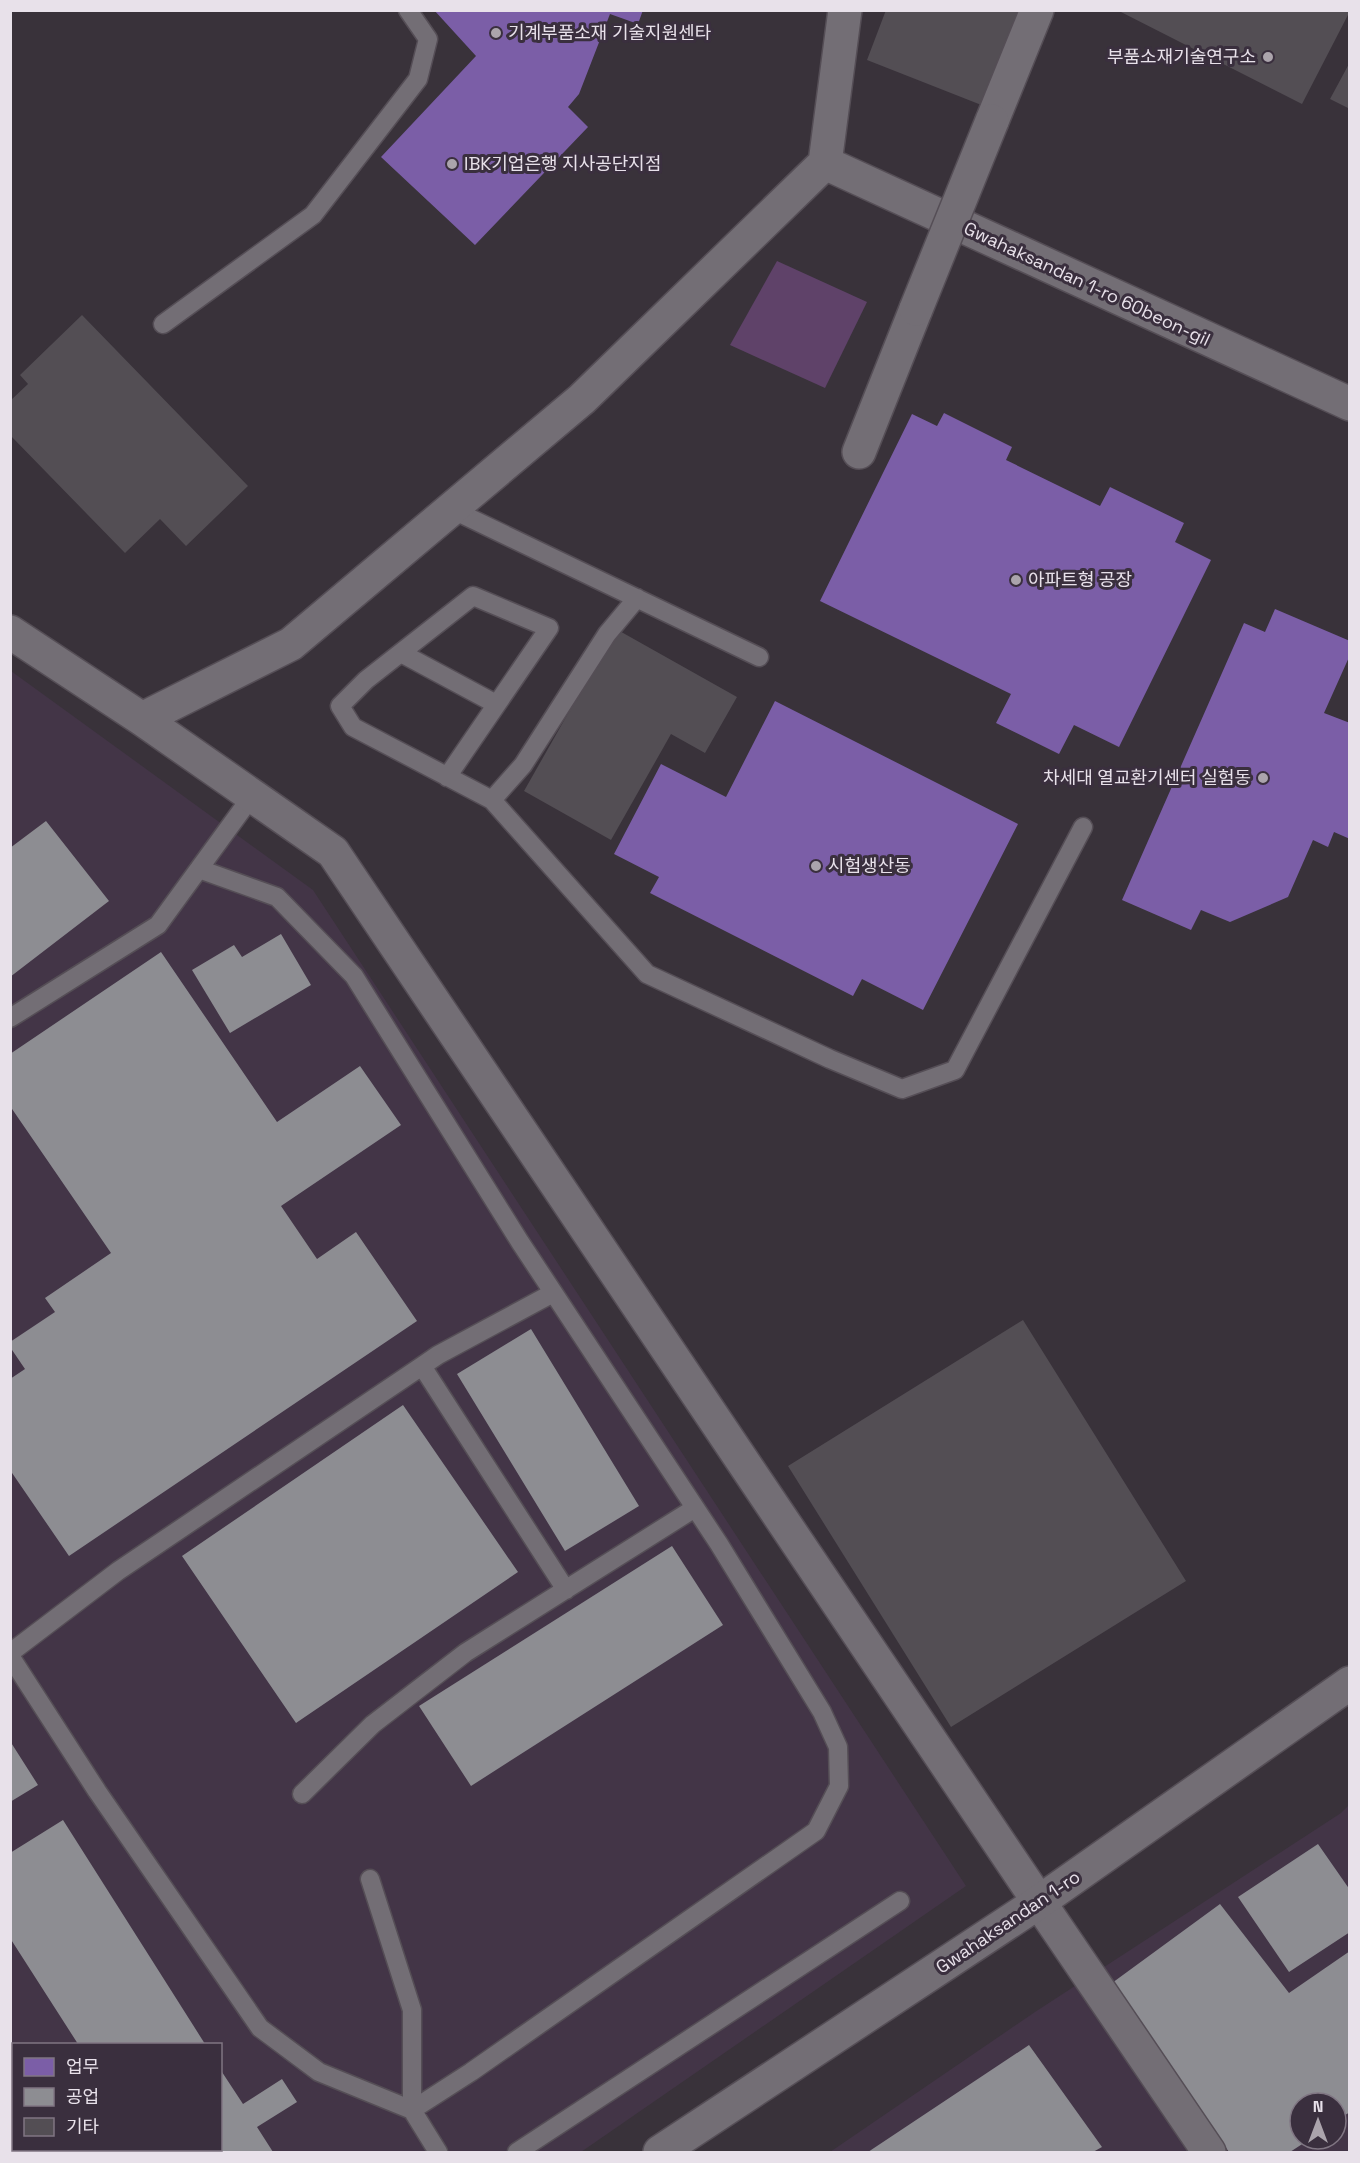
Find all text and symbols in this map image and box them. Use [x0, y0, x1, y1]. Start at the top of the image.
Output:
place label: 기계부품소재 기술지원센타 [508, 21, 712, 44]
marker: 기계부품소재 기술지원센타 [489, 26, 503, 40]
place label: 부품소재기술연구소 [1107, 45, 1256, 68]
marker: 부품소재기술연구소 [1261, 50, 1275, 64]
place label: IBK기업은행 지사공단지점 [464, 152, 662, 175]
marker: IBK기업은행 지사공단지점 [445, 157, 459, 171]
street label: Gwahaksandan 1-ro 60beon-gil [960, 216, 1214, 351]
place label: 아파트형 공장 [1028, 568, 1132, 591]
marker: 아파트형 공장 [1009, 573, 1023, 587]
place label: 차세대 열교환기센터 실험동 [1043, 766, 1251, 789]
marker: 차세대 열교환기센터 실험동 [1256, 771, 1270, 785]
place label: 시험생산동 [828, 854, 911, 877]
marker: 시험생산동 [809, 859, 823, 873]
street label: Gwahaksandan 1-ro [931, 1865, 1084, 1978]
legend [12, 2043, 222, 2151]
text: 업무 [66, 2055, 99, 2078]
text: 공업 [66, 2085, 99, 2108]
north arrow [1288, 2091, 1348, 2151]
text: N [1313, 2096, 1323, 2117]
text: 기타 [66, 2115, 100, 2138]

